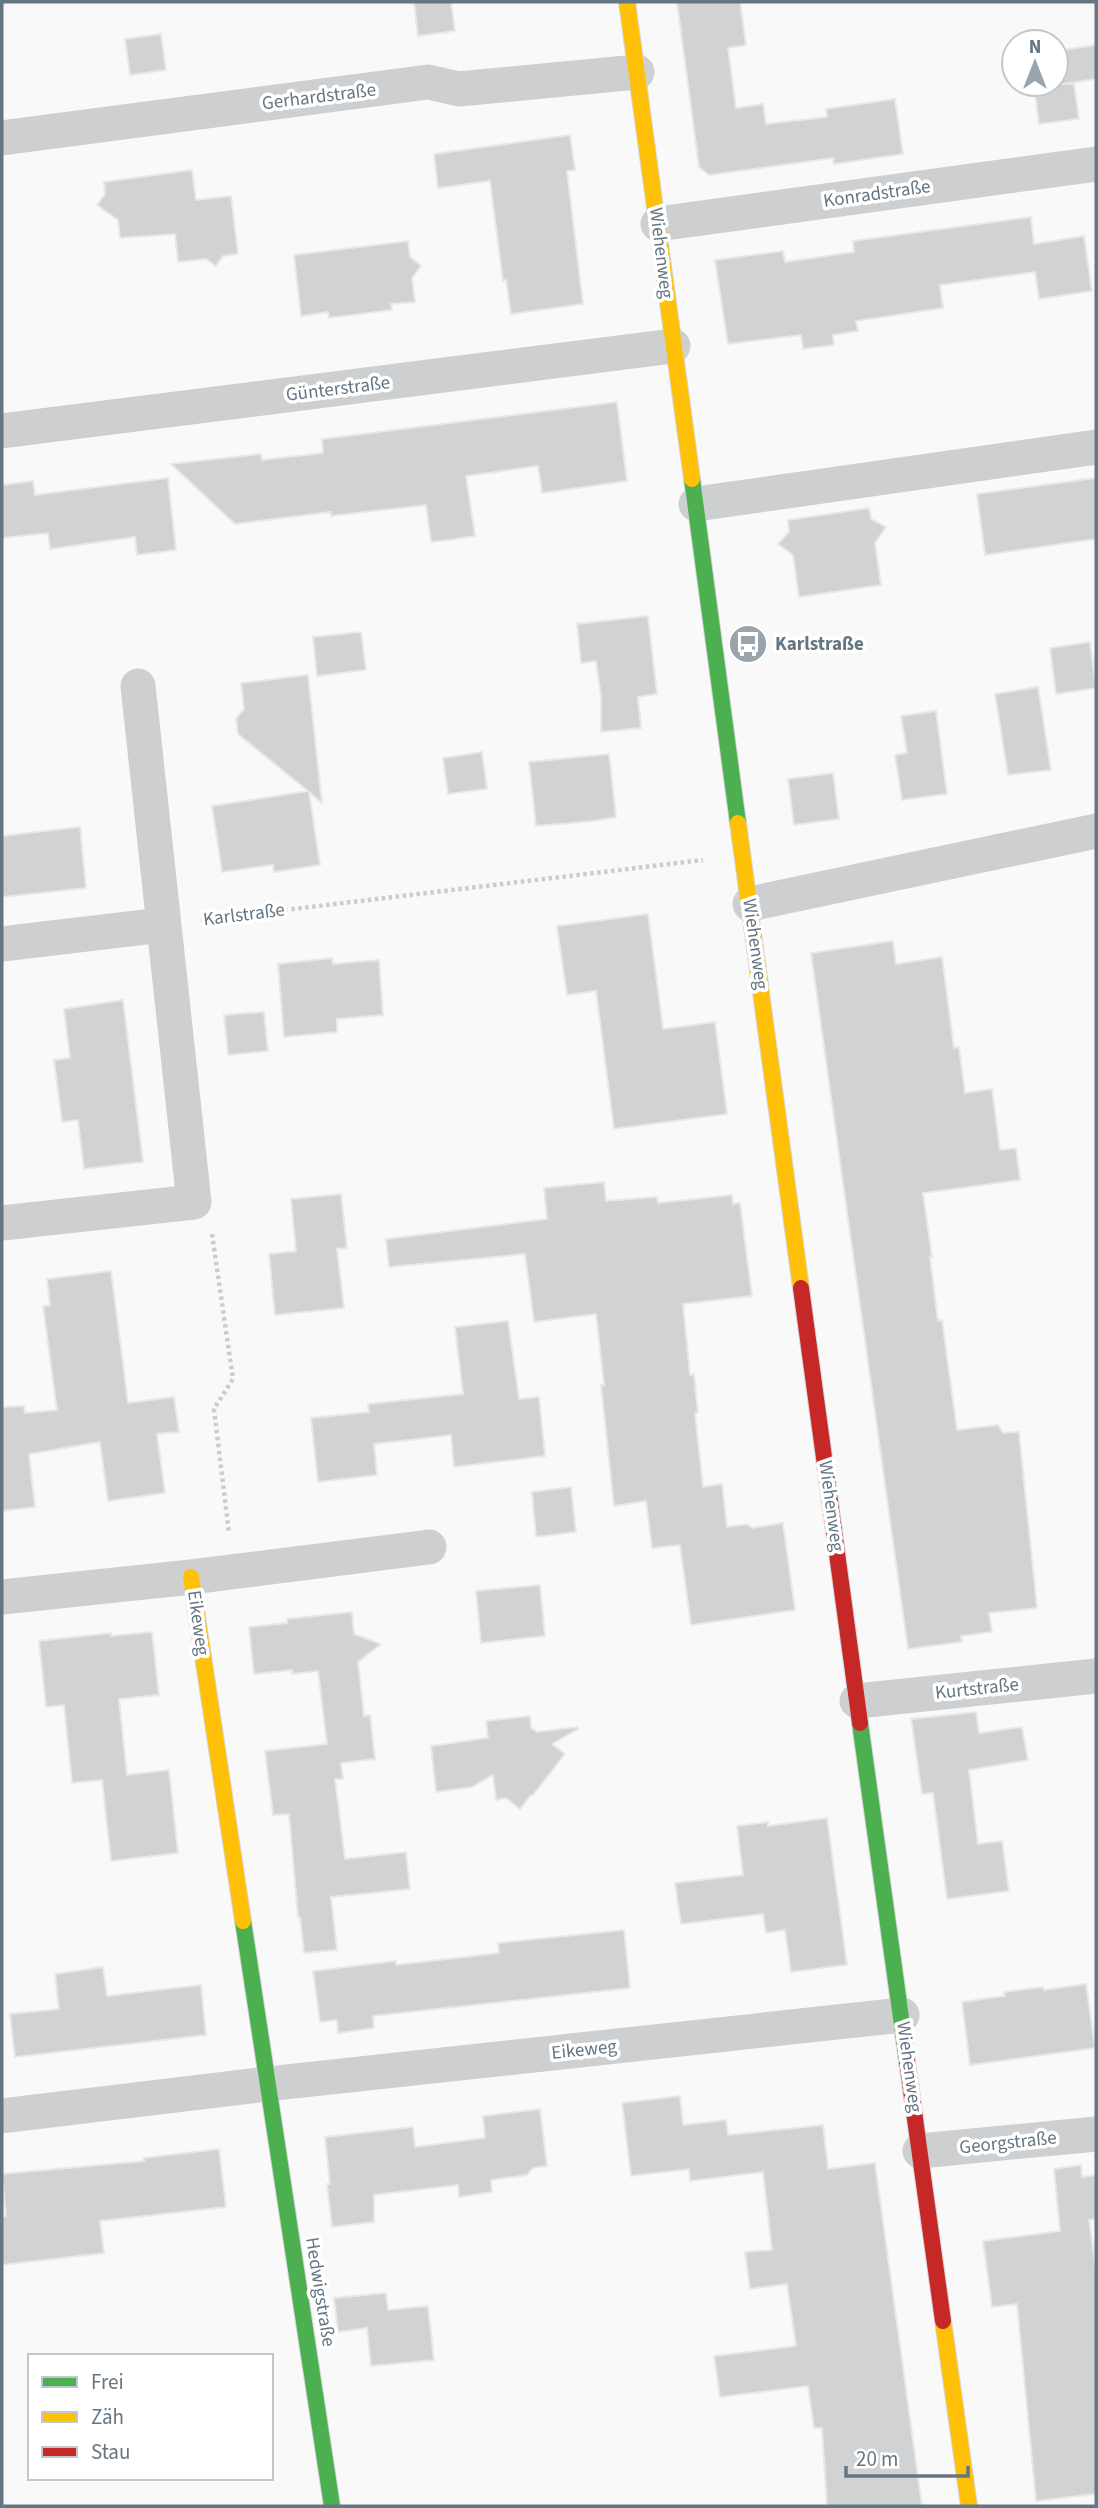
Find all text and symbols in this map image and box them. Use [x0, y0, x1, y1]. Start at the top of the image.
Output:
north arrow [1000, 28, 1070, 98]
text: N [1029, 34, 1041, 61]
street label: Gerhardstraße [260, 77, 378, 117]
street label: Konradstraße [822, 173, 932, 215]
street label: Wiehenweg [642, 206, 680, 301]
street label: Günterstraße [284, 369, 392, 409]
bus stop icon: Karlstraße [727, 623, 769, 665]
place label: Karlstraße [775, 631, 864, 658]
street label: Karlstraße [202, 897, 286, 933]
street label: Wiehenweg [735, 897, 775, 992]
street label: Wiehenweg [811, 1459, 851, 1554]
street label: Eikeweg [180, 1589, 216, 1658]
street label: Kurtstraße [934, 1671, 1020, 1707]
street label: Wiehenweg [889, 2020, 929, 2115]
street label: Eikeweg [550, 2033, 618, 2067]
street label: Georgstraße [958, 2124, 1058, 2162]
street label: Hedwigstraße [298, 2235, 342, 2349]
legend [28, 2354, 273, 2480]
text: Frei [91, 2367, 124, 2397]
text: Zäh [91, 2402, 124, 2432]
scale bar [846, 2434, 968, 2478]
text: Stau [91, 2437, 130, 2467]
text: 20 m [856, 2444, 898, 2474]

